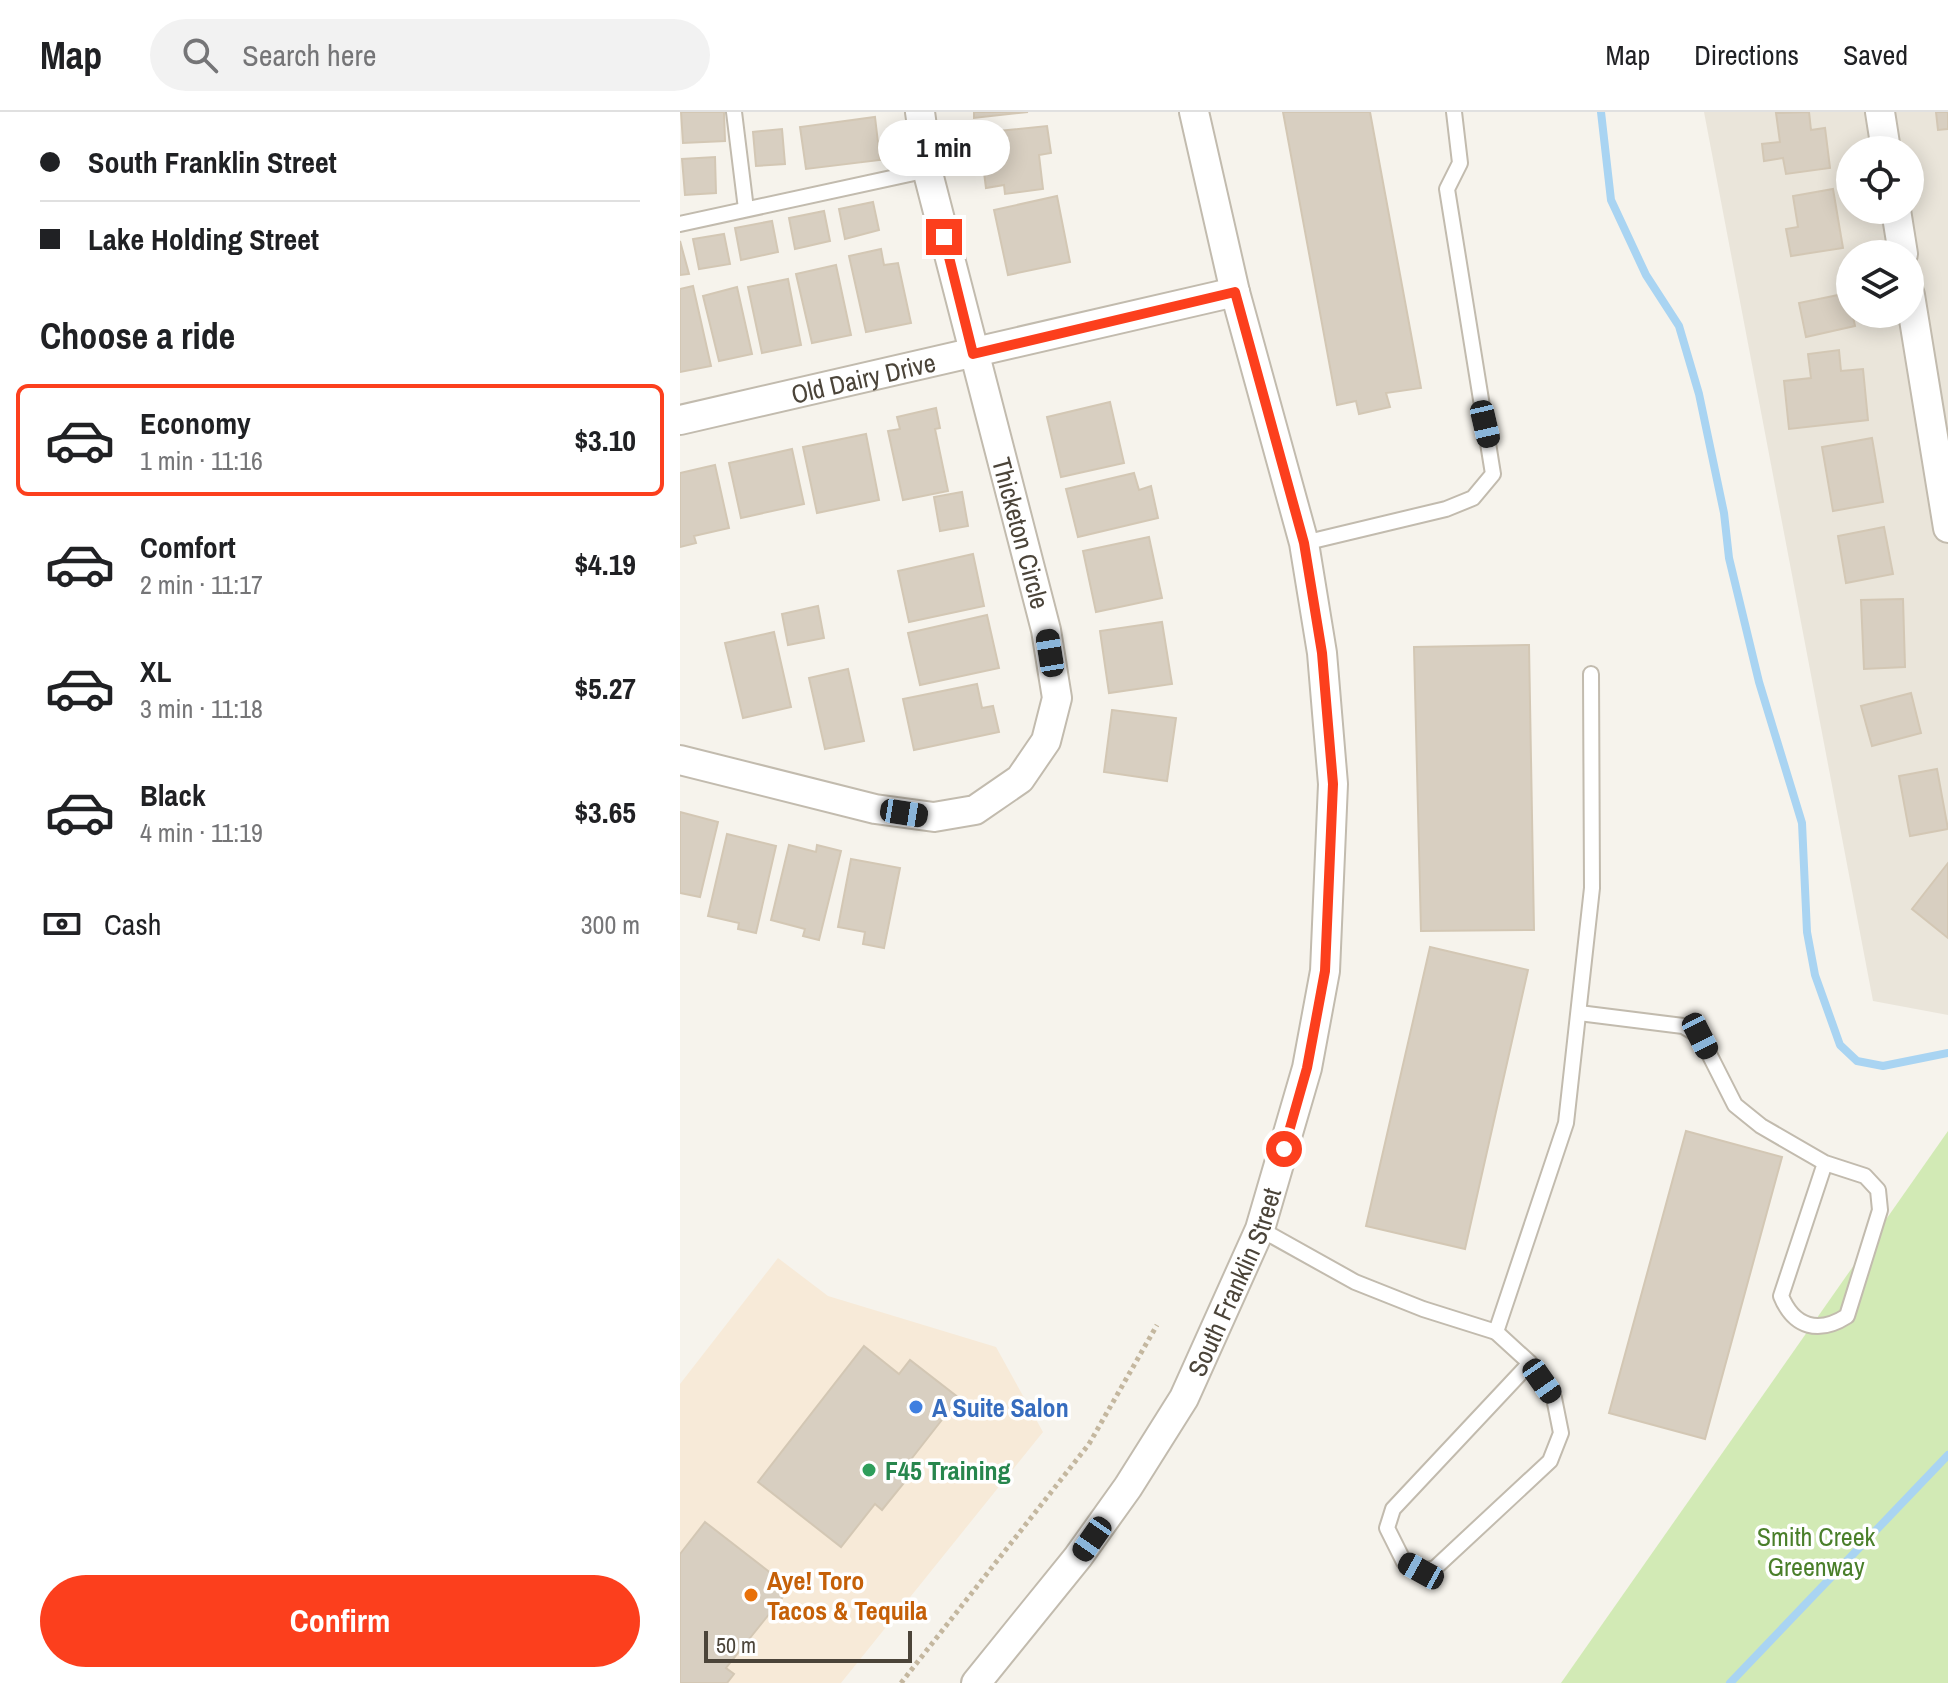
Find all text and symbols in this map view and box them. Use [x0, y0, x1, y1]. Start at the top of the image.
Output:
search box [150, 19, 710, 91]
text: Map [40, 30, 102, 81]
icon: search [178, 33, 222, 77]
text: Search here [242, 35, 376, 75]
text: Map [1606, 36, 1650, 74]
text: Directions [1694, 36, 1799, 74]
text: Saved [1843, 36, 1908, 74]
callout: 1 min [878, 121, 1010, 177]
text: 1 min [916, 130, 972, 165]
map controls [1836, 136, 1924, 328]
button: locate [1836, 136, 1924, 224]
text: South Franklin Street [88, 142, 337, 182]
text: Lake Holding Street [88, 219, 319, 259]
route end [926, 219, 962, 255]
button: layers [1836, 240, 1924, 328]
text: Choose a ride [40, 312, 235, 360]
street label: Old Dairy Drive [788, 344, 939, 411]
car [1468, 398, 1502, 450]
text: Economy [140, 403, 251, 443]
icon: car [44, 404, 116, 476]
text: $3.10 [574, 420, 636, 460]
text: 1 min · 11:16 [140, 443, 263, 478]
street label: Thicketon Circle [984, 453, 1058, 613]
text: Comfort [140, 527, 236, 567]
icon: car [44, 528, 116, 600]
text: $4.19 [574, 544, 636, 584]
text: 2 min · 11:17 [140, 567, 263, 602]
car [1034, 627, 1066, 679]
text: XL [140, 651, 171, 691]
icon: car [44, 652, 116, 724]
text: $5.27 [574, 668, 636, 708]
text: 3 min · 11:18 [140, 691, 263, 726]
text: Black [140, 775, 206, 815]
icon: car [44, 776, 116, 848]
text: $3.65 [574, 792, 636, 832]
car [878, 797, 930, 829]
text: 4 min · 11:19 [140, 815, 263, 850]
icon: cash [40, 902, 84, 946]
text: Cash [104, 904, 161, 944]
text: 300 m [581, 907, 640, 942]
car [1678, 1009, 1722, 1063]
route start [1266, 1131, 1302, 1167]
street label: South Franklin Street [1179, 1184, 1289, 1382]
car [1518, 1354, 1566, 1408]
place label: A Suite Salon [932, 1390, 1069, 1425]
marker: A Suite Salon [907, 1398, 925, 1416]
place label: F45 Training [885, 1453, 1011, 1488]
marker: F45 Training [860, 1461, 878, 1479]
car [1068, 1512, 1116, 1566]
park label: Smith Creek Greenway [1757, 1519, 1876, 1584]
car [1394, 1549, 1448, 1593]
place label: Aye! Toro Tacos & Tequila [767, 1563, 928, 1628]
button: Confirm [40, 1575, 640, 1667]
marker: Aye! Toro Tacos & Tequila [742, 1586, 760, 1604]
scale bar [704, 1627, 912, 1663]
text: 50 m [716, 1630, 756, 1660]

